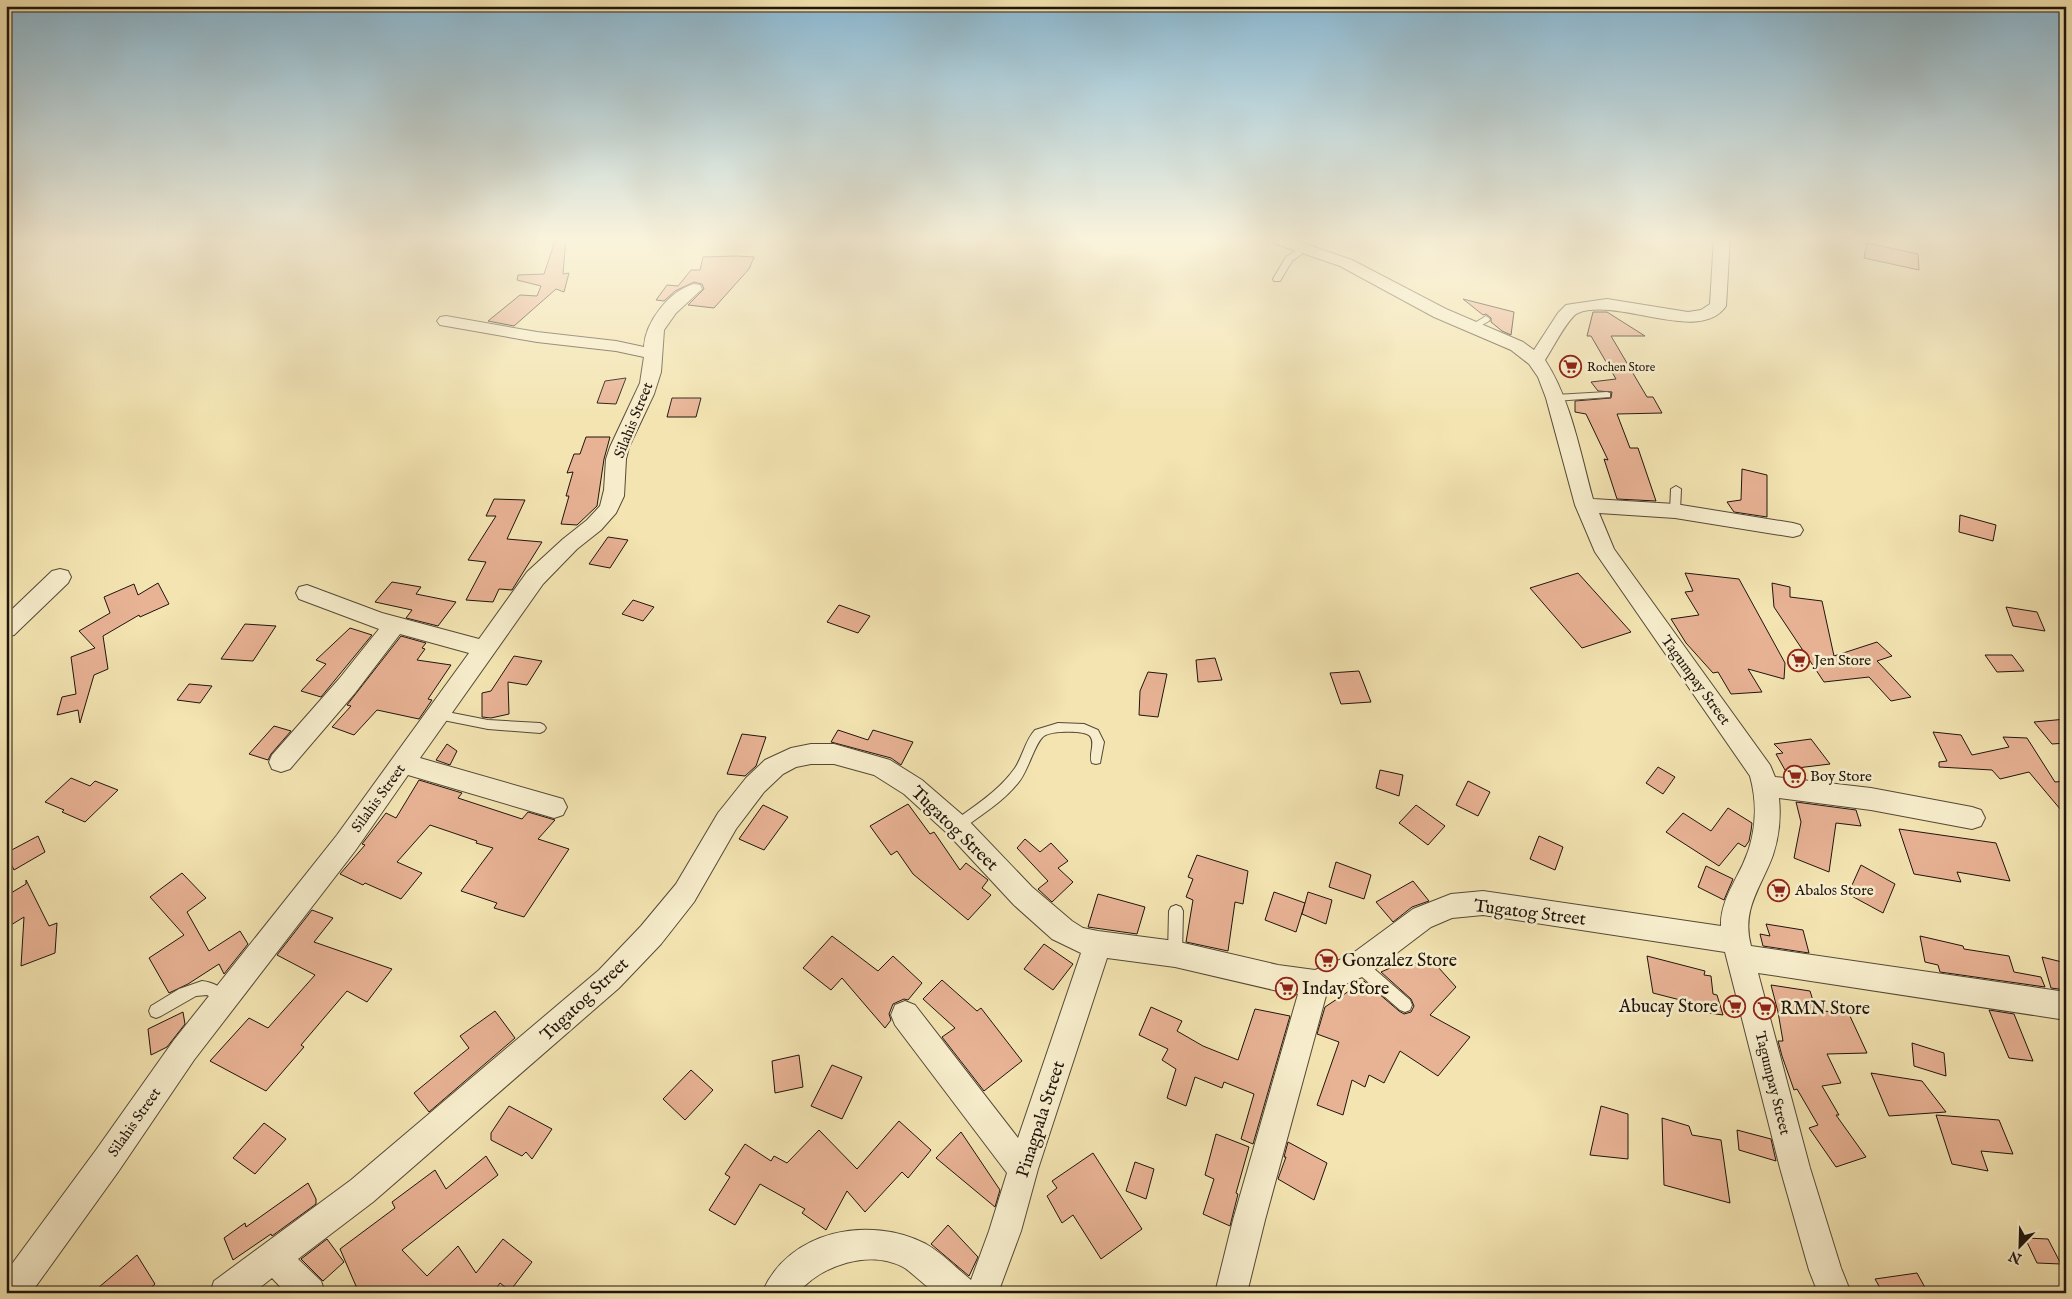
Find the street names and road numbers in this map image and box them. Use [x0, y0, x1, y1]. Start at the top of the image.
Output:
street label: Silahis Street [610, 379, 657, 461]
street label: Tagumpay Street [1657, 632, 1734, 729]
street label: Silahis Street [347, 760, 410, 836]
street label: Tugatog Street [905, 782, 1002, 876]
street label: Tugatog Street [1472, 895, 1587, 932]
street label: Tugatog Street [536, 953, 634, 1047]
street label: Tagumpay Street [1750, 1029, 1795, 1137]
street label: Pinagpala Street [1012, 1058, 1071, 1181]
street label: Silahis Street [104, 1084, 165, 1161]

